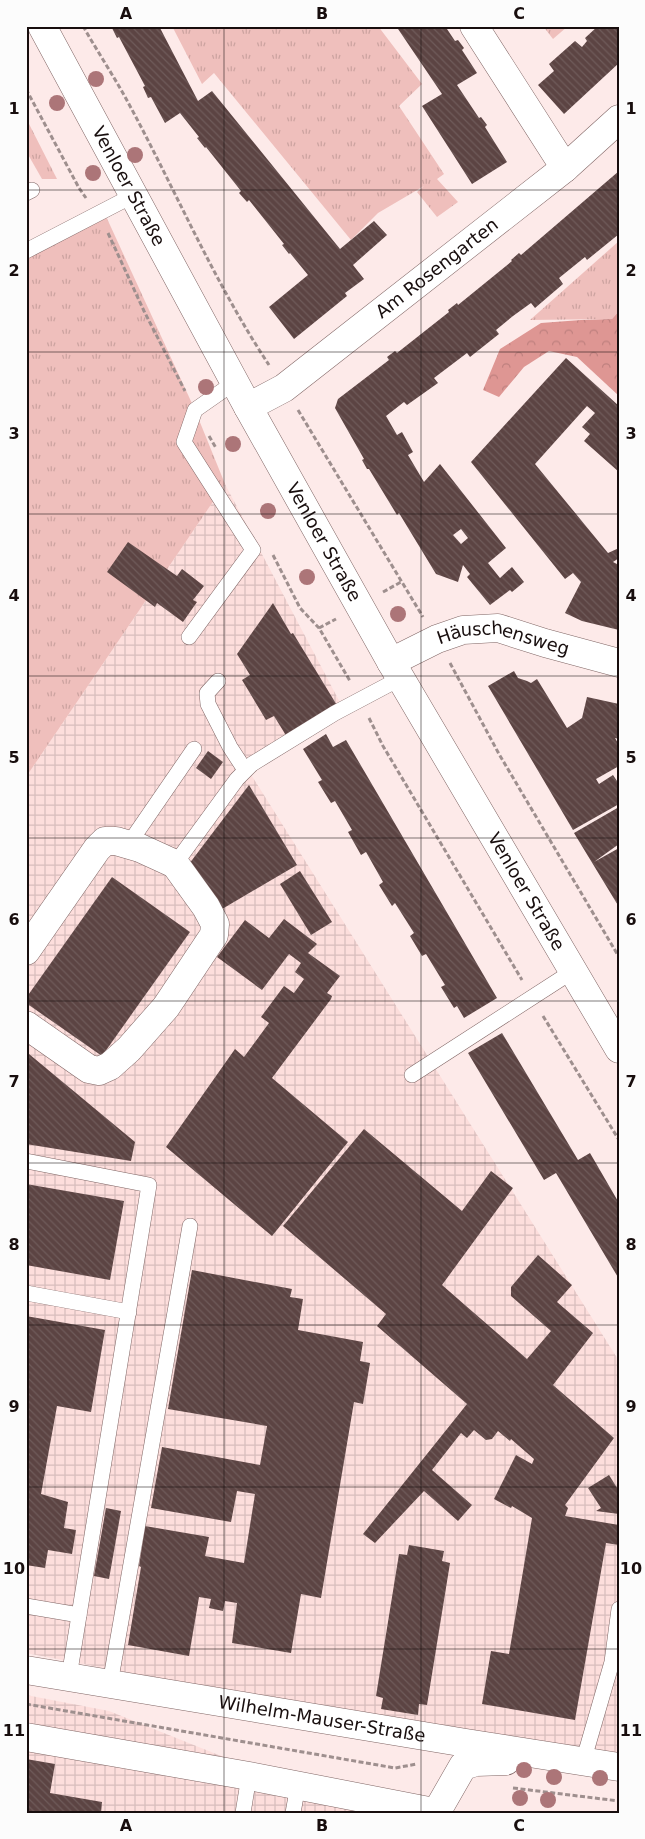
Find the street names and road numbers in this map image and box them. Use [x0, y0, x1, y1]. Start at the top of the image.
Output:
street label: Venloer Straße [88, 122, 170, 249]
street label: Am Rosengarten [371, 213, 502, 322]
street label: Venloer Straße [282, 479, 366, 605]
street label: Häuschensweg [434, 617, 572, 659]
street label: Venloer Straße [484, 829, 570, 954]
street label: Wilhelm-Mauser-Straße [217, 1691, 427, 1746]

